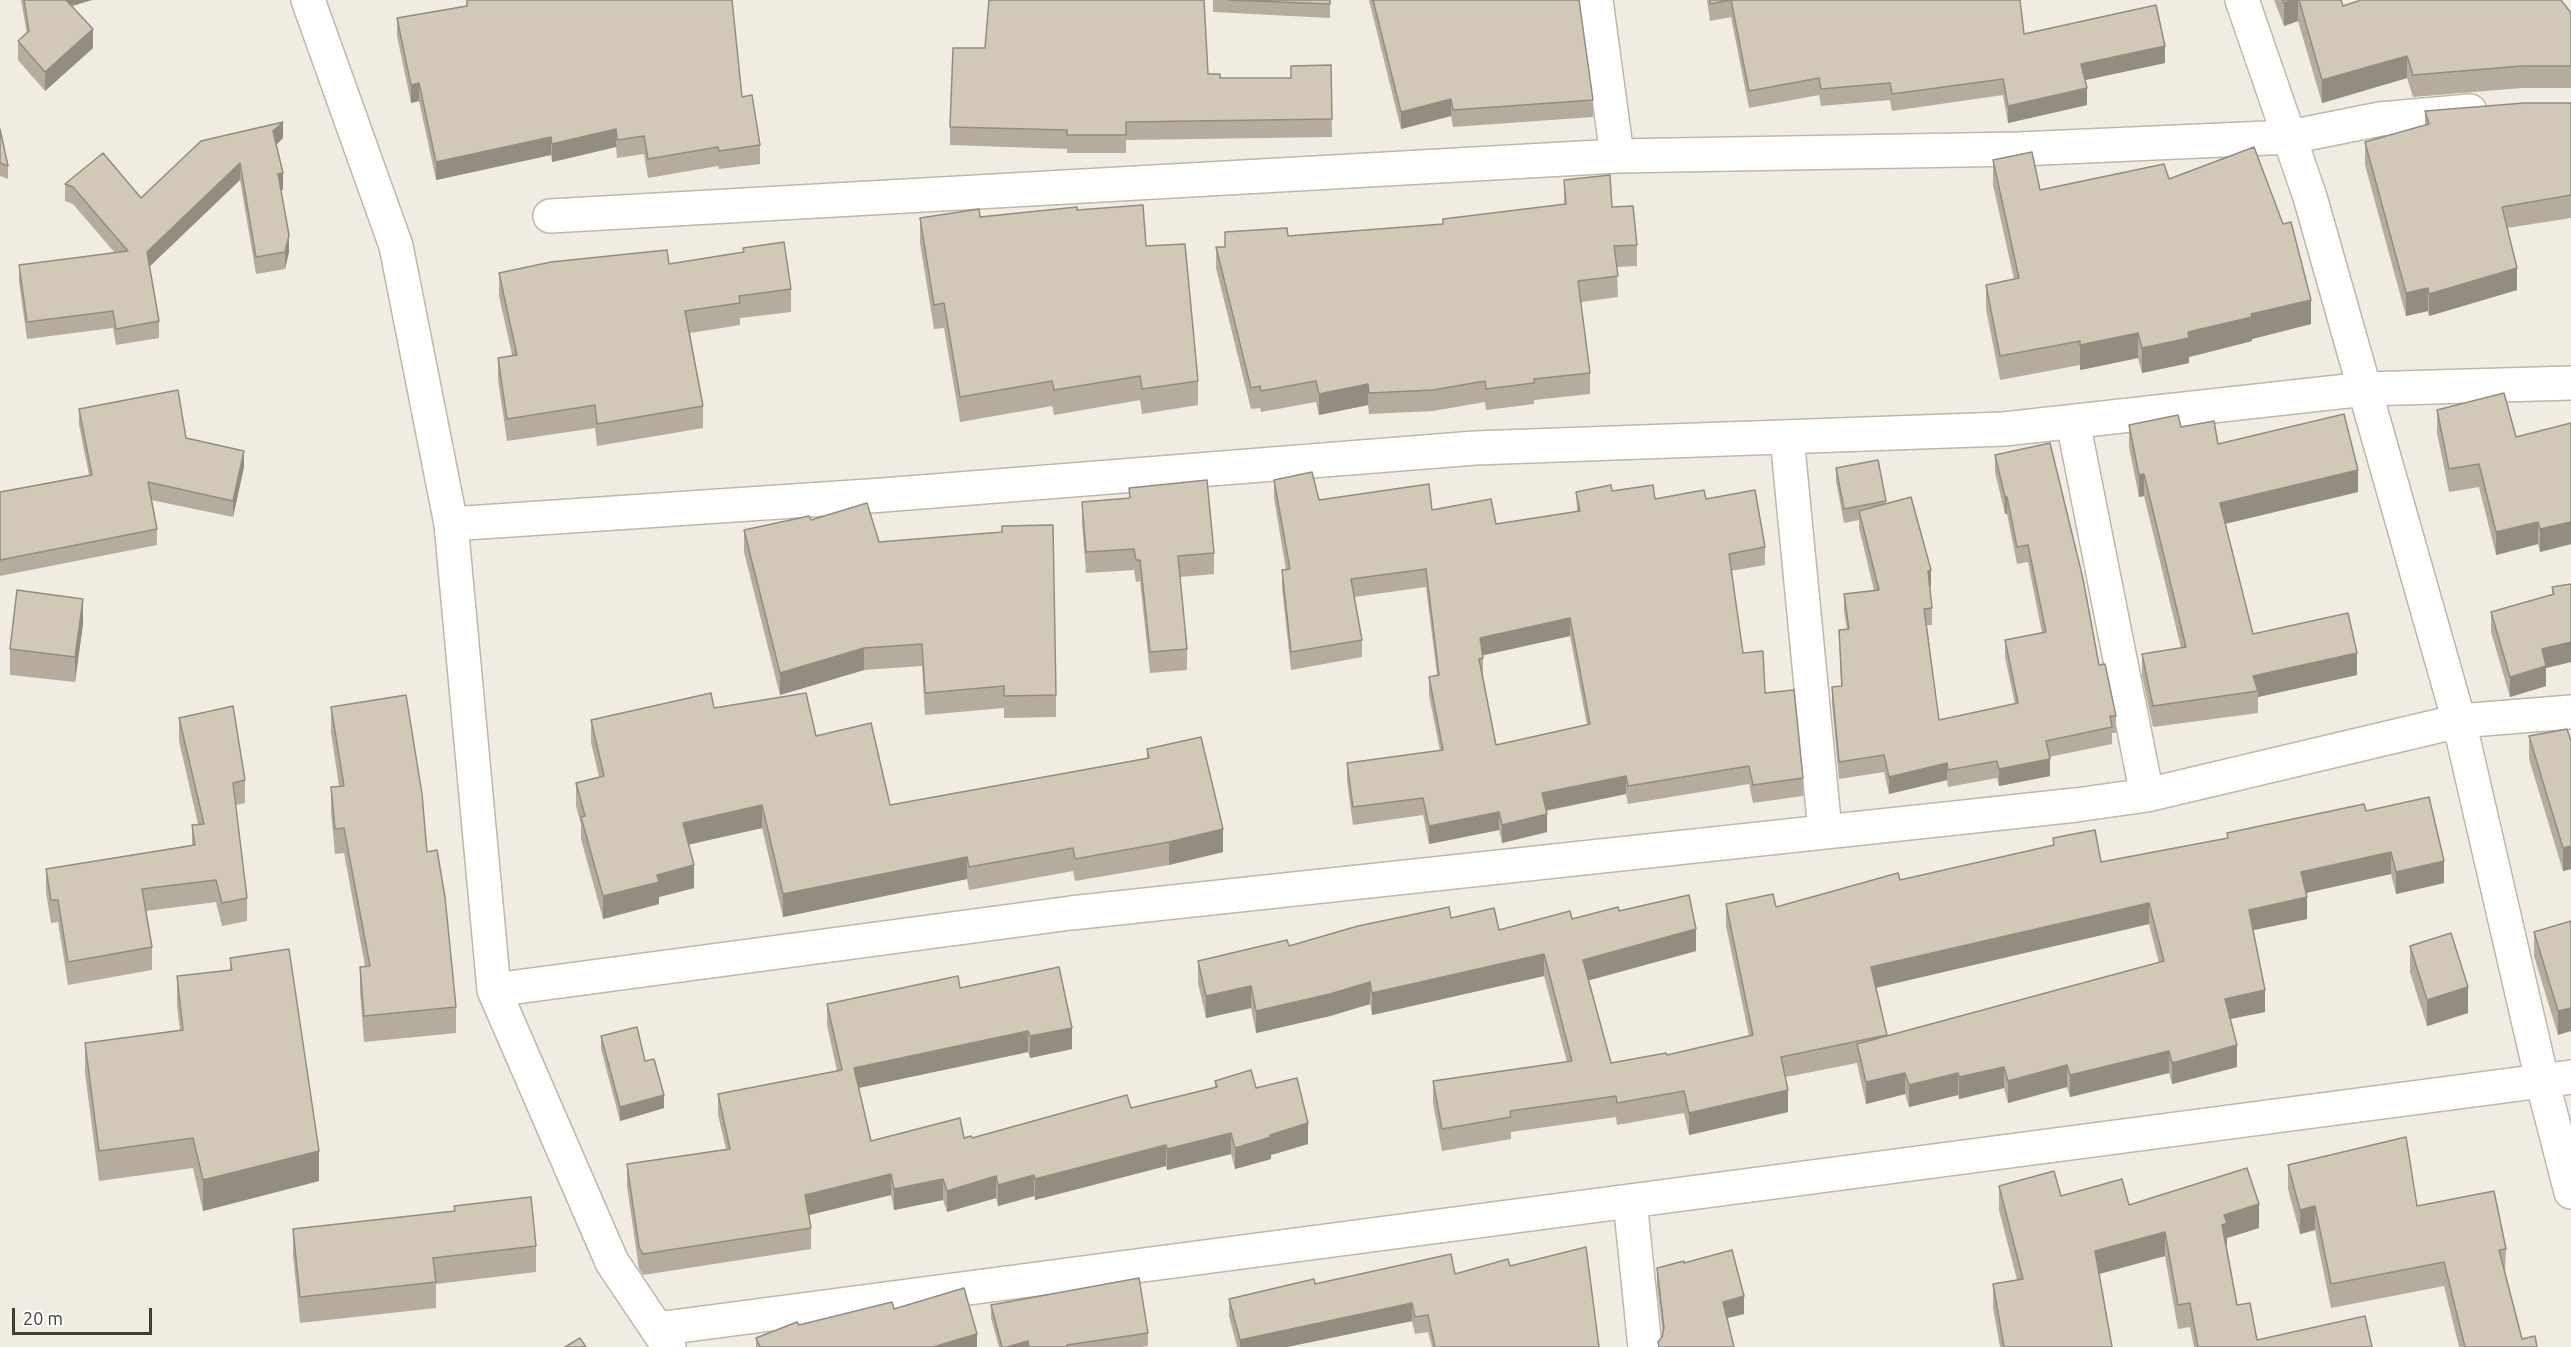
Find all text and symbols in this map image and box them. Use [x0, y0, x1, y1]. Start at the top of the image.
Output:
scale bar [15, 1296, 154, 1334]
text: 20 m [23, 1308, 63, 1328]

